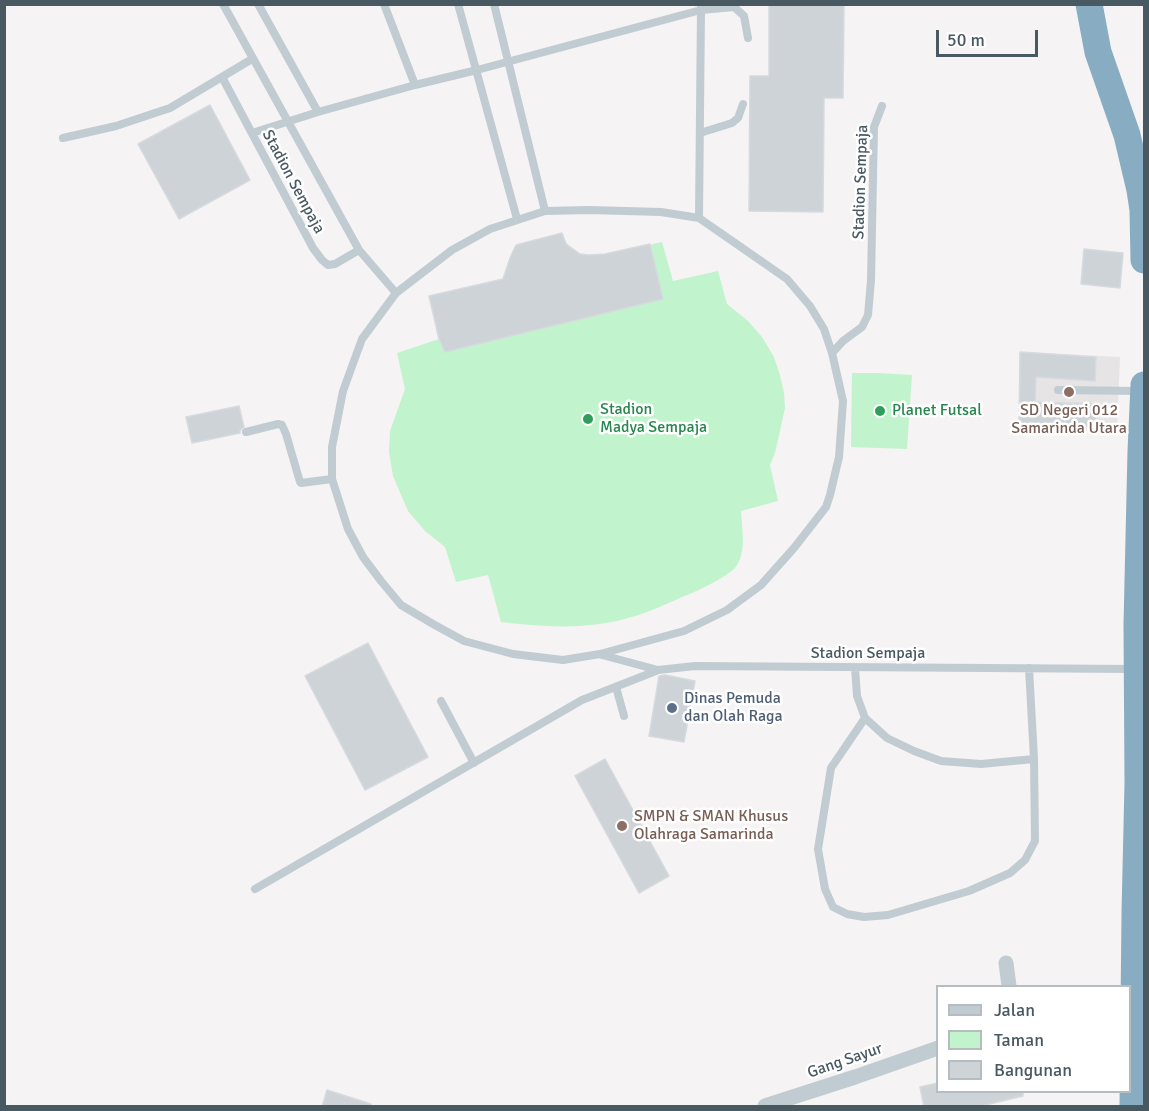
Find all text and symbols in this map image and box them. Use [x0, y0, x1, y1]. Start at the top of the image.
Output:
scale bar [939, 18, 1041, 56]
text: 50 m [947, 29, 985, 51]
street label: Stadion Sempaja [849, 124, 873, 240]
street label: Stadion Sempaja [258, 127, 328, 237]
marker: SD Negeri 012 Samarinda Utara [1062, 385, 1076, 399]
place label: Stadion Madya Sempaja [600, 400, 707, 438]
place label: Planet Futsal [892, 401, 982, 421]
place label: SD Negeri 012 Samarinda Utara [1011, 401, 1127, 439]
marker: Planet Futsal [873, 404, 887, 418]
marker: Stadion Madya Sempaja [581, 412, 595, 426]
street label: Stadion Sempaja [811, 644, 925, 664]
place label: Dinas Pemuda dan Olah Raga [684, 689, 783, 727]
marker: Dinas Pemuda dan Olah Raga [665, 701, 679, 715]
place label: SMPN & SMAN Khusus Olahraga Samarinda [634, 807, 788, 845]
marker: SMPN & SMAN Khusus Olahraga Samarinda [615, 819, 629, 833]
legend [936, 985, 1131, 1093]
text: Jalan [994, 999, 1035, 1021]
text: Taman [994, 1029, 1044, 1051]
street label: Gang Sayur [805, 1039, 885, 1083]
text: Bangunan [994, 1059, 1072, 1081]

